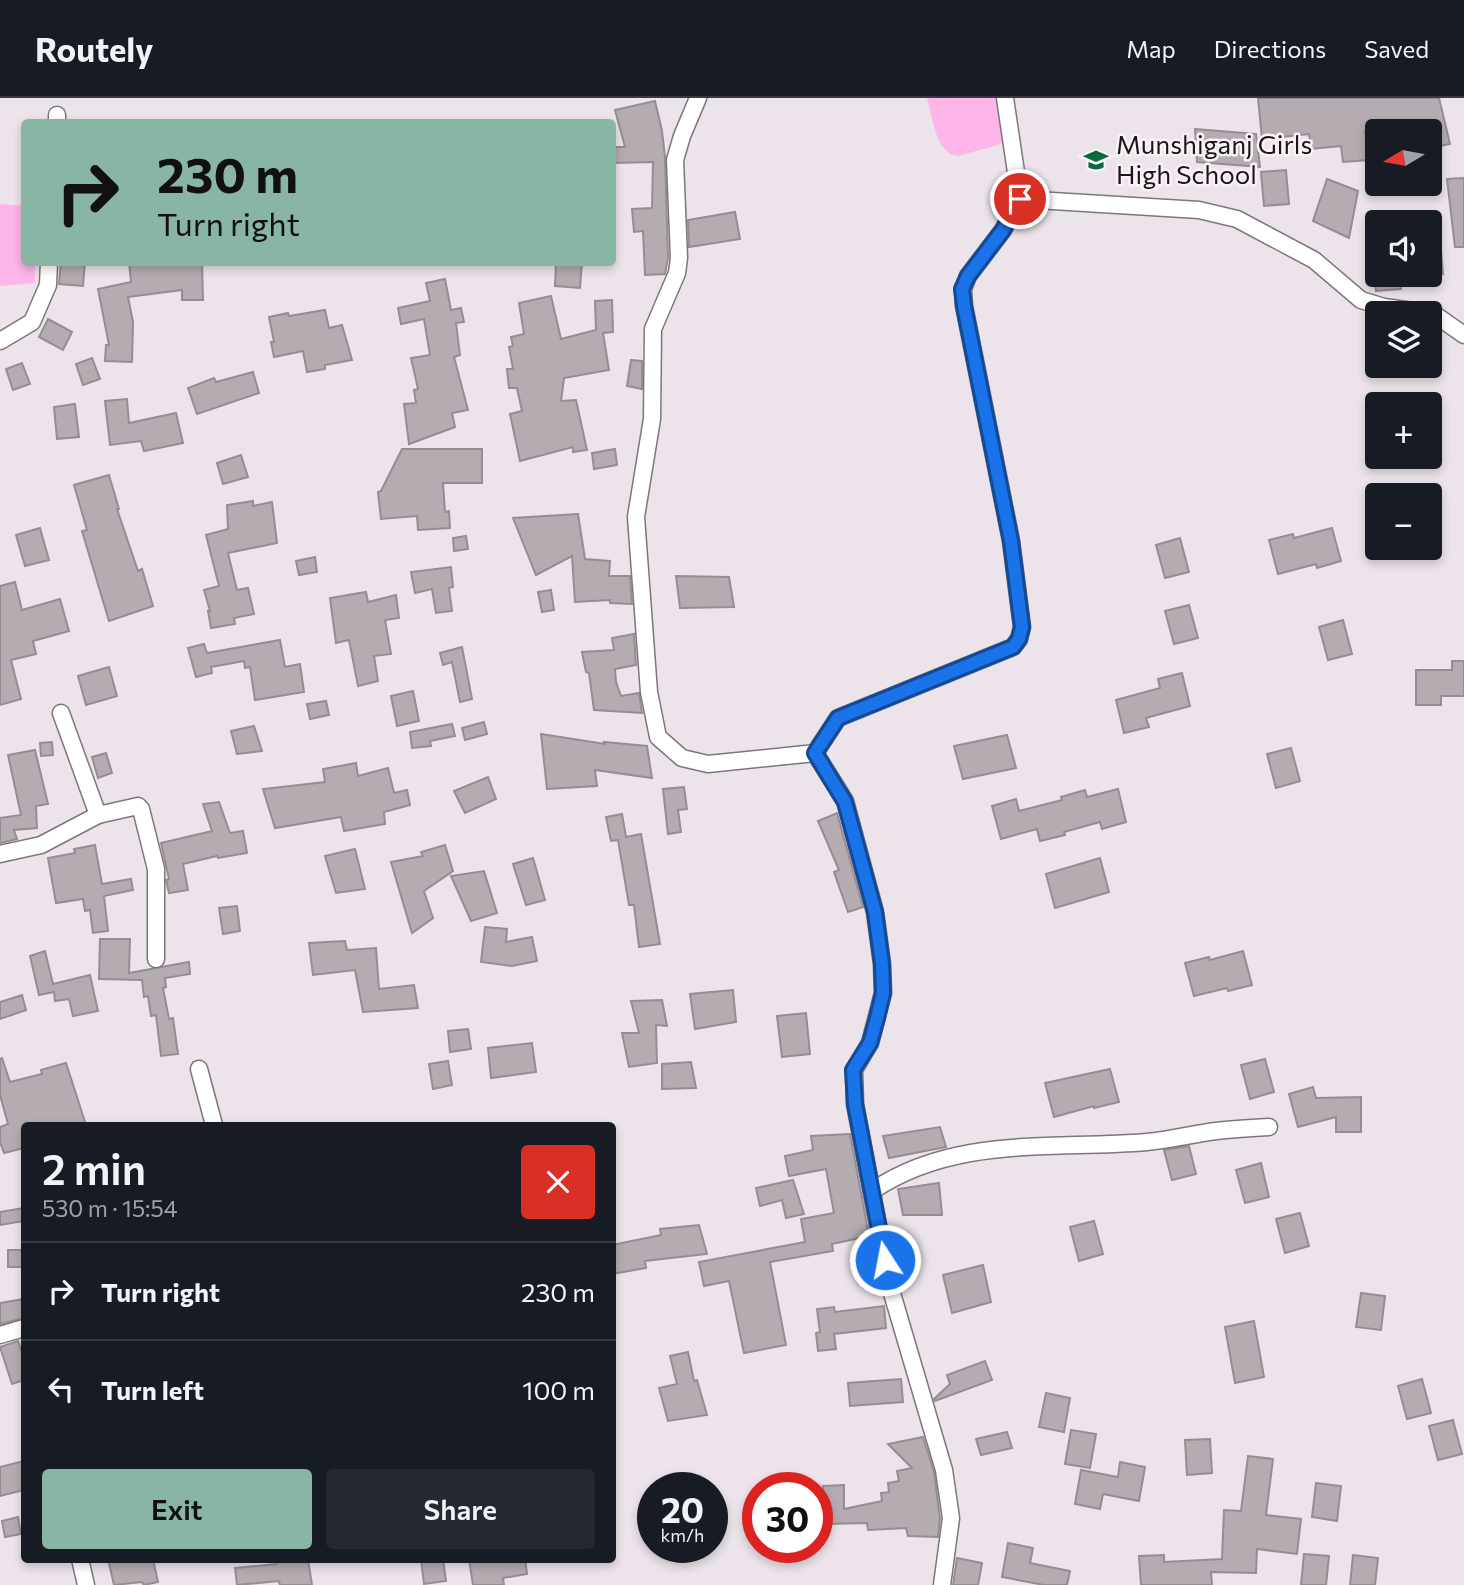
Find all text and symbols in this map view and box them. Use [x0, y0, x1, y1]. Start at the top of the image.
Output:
text: Routely [35, 28, 153, 69]
text: Map [1126, 34, 1176, 63]
text: Directions [1214, 34, 1326, 63]
text: Saved [1364, 34, 1429, 63]
north arrow [1365, 119, 1442, 196]
map controls [1365, 119, 1442, 560]
place label: Munshiganj Girls High School [1116, 128, 1312, 189]
text: 230 m [157, 143, 298, 203]
school or university icon: Munshiganj Girls High School [1082, 146, 1110, 174]
icon: right [42, 147, 133, 238]
pin [990, 169, 1050, 229]
icon: arrive [1001, 180, 1039, 218]
text: Turn right [157, 203, 300, 243]
button: sound [1365, 210, 1442, 287]
button: layers [1365, 301, 1442, 378]
button: + [1365, 392, 1442, 469]
button: − [1365, 483, 1442, 560]
text: 2 min [42, 1142, 146, 1194]
button: close [521, 1145, 595, 1219]
text: 530 m · 15:54 [42, 1194, 178, 1222]
position arrow [848, 1223, 922, 1297]
icon: right [42, 1272, 80, 1310]
text: Turn right [101, 1276, 220, 1307]
text: 230 m [521, 1276, 595, 1307]
icon: left [42, 1370, 80, 1408]
text: Turn left [101, 1374, 204, 1405]
text: 100 m [522, 1374, 595, 1405]
button: Exit [42, 1469, 312, 1549]
button: Share [326, 1469, 595, 1549]
speed limit sign: 30 [742, 1472, 833, 1563]
text: 20 [661, 1487, 704, 1530]
text: km/h [661, 1524, 704, 1546]

